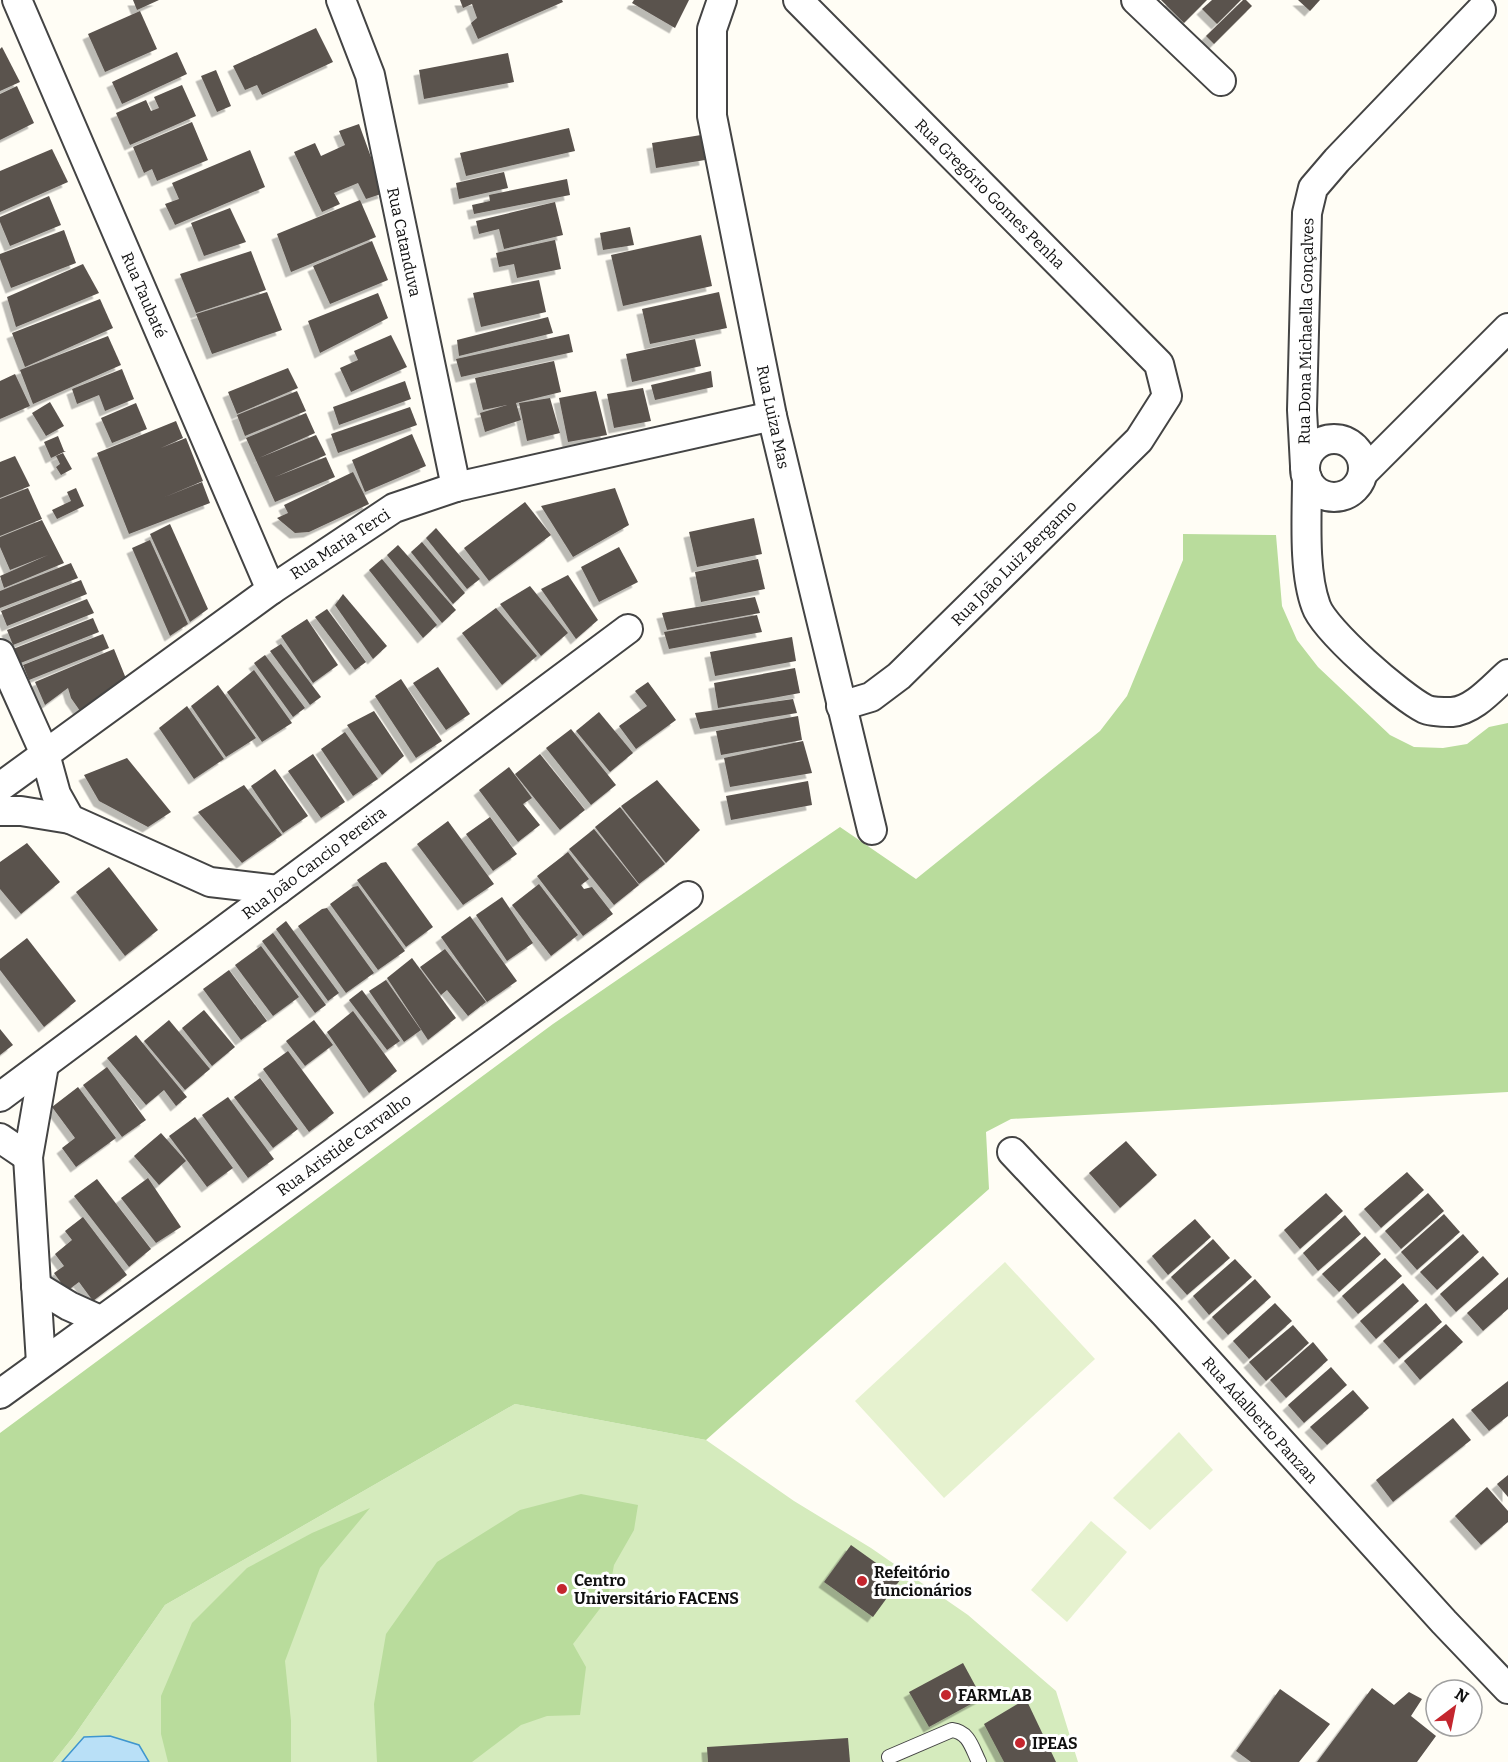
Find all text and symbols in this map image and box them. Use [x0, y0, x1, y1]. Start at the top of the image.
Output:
street label: Rua Gregório Gomes Penha [911, 115, 1069, 273]
street label: Rua Catanduva [383, 186, 425, 299]
street label: Rua Dona Michaella Gonçalves [1295, 217, 1317, 445]
street label: Rua Taubaté [117, 249, 171, 341]
street label: Rua Luiza Mas [753, 363, 793, 471]
street label: Rua João Luiz Bergamo [947, 496, 1081, 630]
street label: Rua Maria Terci [287, 505, 394, 583]
street label: Rua João Cancio Pereira [238, 803, 390, 923]
street label: Rua Aristide Carvalho [273, 1090, 415, 1200]
street label: Rua Adalberto Panzan [1198, 1353, 1322, 1487]
place label: Refeitório funcionários [874, 1563, 972, 1600]
place label: Centro Universitário FACENS [574, 1571, 739, 1608]
marker: Refeitório funcionários [855, 1574, 869, 1588]
marker: Centro Universitário FACENS [555, 1582, 569, 1596]
north arrow [1424, 1678, 1484, 1738]
text: N [1451, 1684, 1472, 1707]
place label: FARMLAB [958, 1686, 1032, 1705]
marker: FARMLAB [939, 1688, 953, 1702]
place label: IPEAS [1032, 1734, 1078, 1753]
marker: IPEAS [1013, 1736, 1027, 1750]

